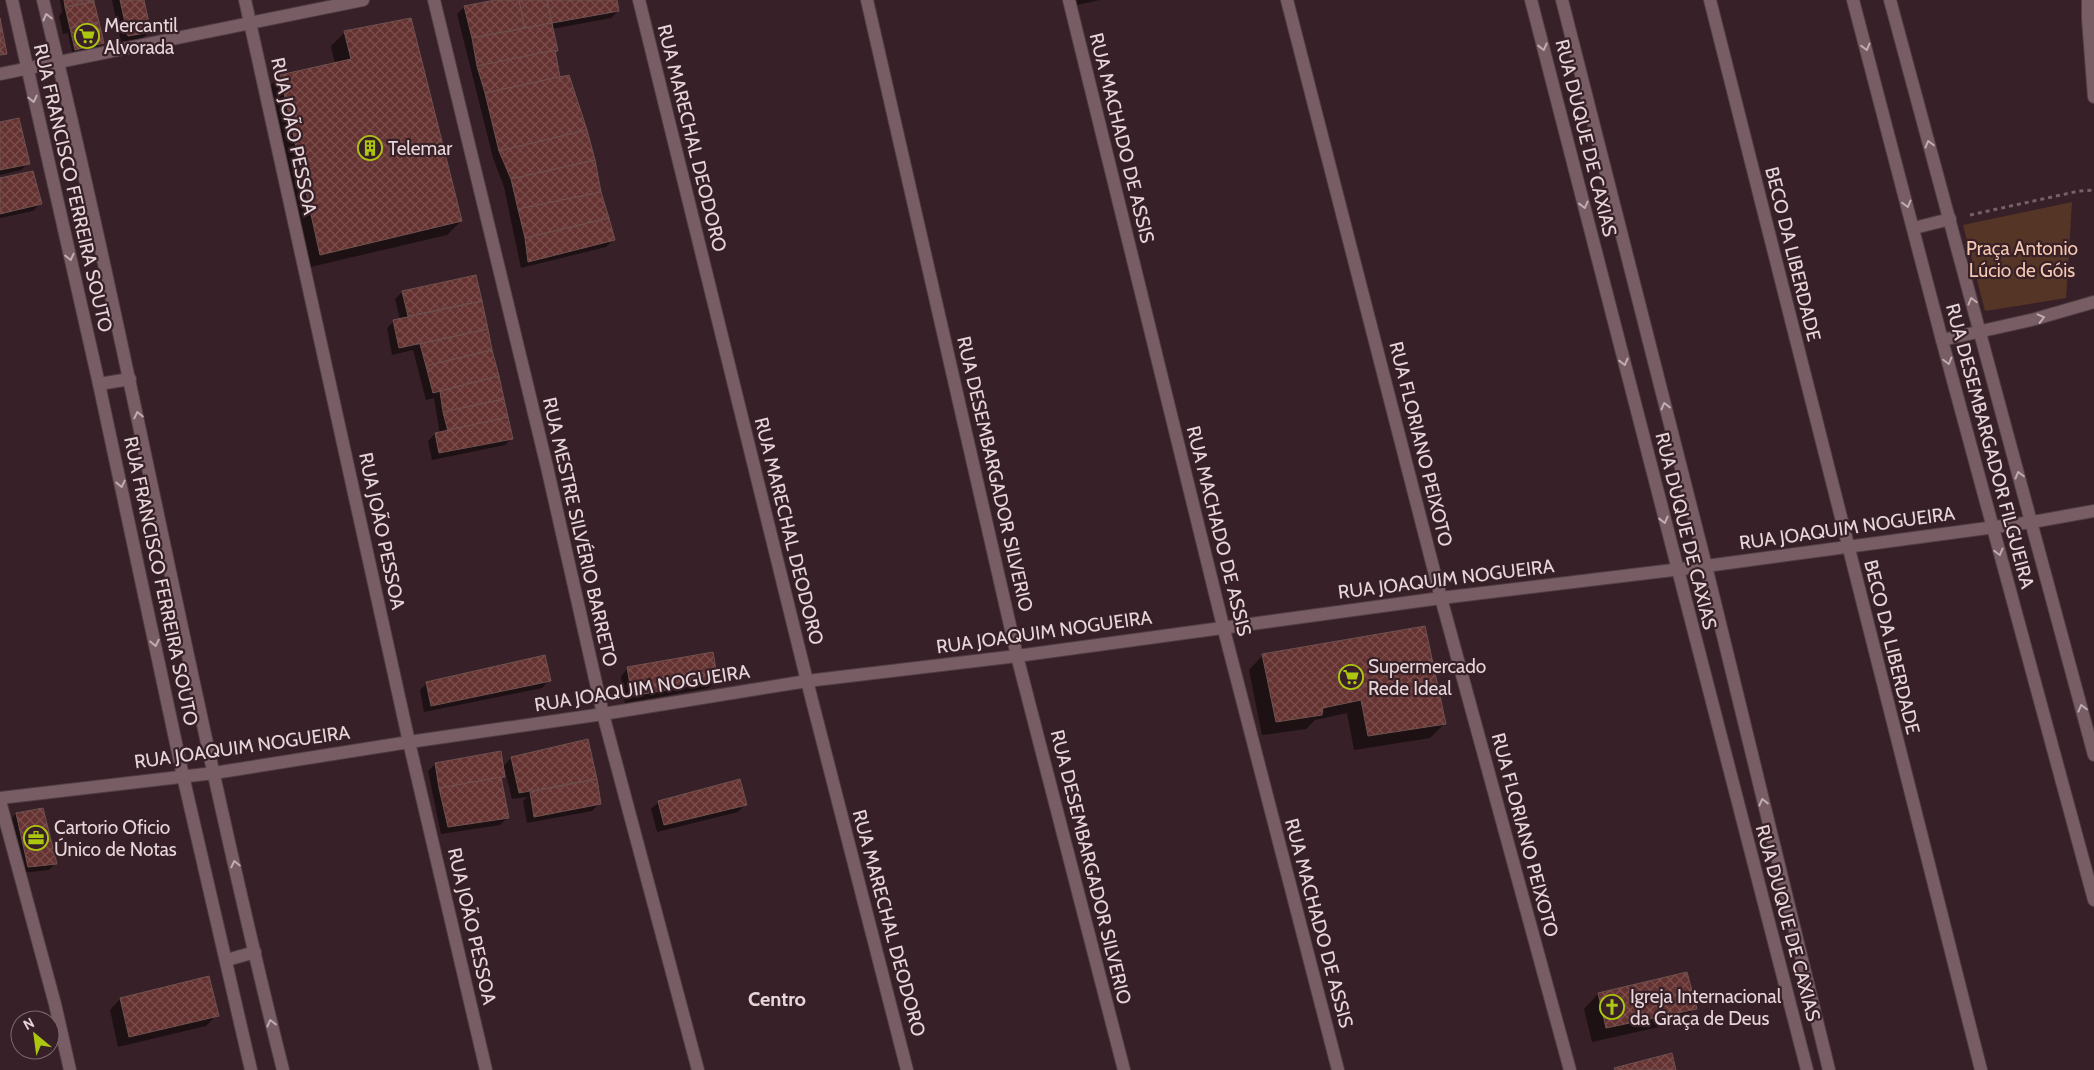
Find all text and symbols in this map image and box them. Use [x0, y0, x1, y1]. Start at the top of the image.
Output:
one-way arrow [42, 13, 53, 22]
place label: Mercantil Alvorada [104, 14, 178, 59]
street label: RUA MARECHAL DEODORO [653, 22, 731, 254]
supermarket icon: Mercantil Alvorada [74, 23, 100, 49]
street label: RUA MACHADO DE ASSIS [1085, 31, 1159, 245]
street label: RUA DUQUE DE CAXIAS [1550, 37, 1622, 239]
street label: RUA FRANCISCO FERREIRA SOUTO [29, 42, 117, 334]
one-way arrow [1537, 43, 1548, 52]
one-way arrow [1860, 43, 1870, 51]
street label: RUA JOÃO PESSOA [266, 55, 323, 217]
one-way arrow [28, 94, 38, 103]
building icon: Telemar [357, 135, 383, 161]
place label: Telemar [388, 137, 452, 160]
one-way arrow [1924, 140, 1935, 149]
street label: BECO DA LIBERDADE [1760, 164, 1826, 344]
one-way arrow [1578, 200, 1588, 208]
one-way arrow [1902, 200, 1912, 208]
park label: Praça Antonio Lúcio de Góis [1966, 237, 2078, 282]
one-way arrow [64, 253, 75, 262]
one-way arrow [1967, 297, 1978, 306]
street label: RUA DESEMBARGADOR FILGUEIRA [1941, 301, 2039, 591]
one-way arrow [2037, 313, 2045, 323]
street label: RUA DESEMBARGADOR SILVERIO [952, 334, 1038, 614]
street label: RUA FLORIANO PEIXOTO [1384, 339, 1458, 549]
one-way arrow [1942, 357, 1953, 366]
one-way arrow [1618, 358, 1629, 367]
street label: RUA MESTRE SILVÉRIO BARRETO [538, 395, 623, 669]
one-way arrow [1660, 402, 1671, 411]
one-way arrow [133, 410, 143, 419]
street label: RUA MARECHAL DEODORO [750, 415, 828, 647]
street label: RUA MACHADO DE ASSIS [1182, 424, 1256, 638]
street label: RUA DUQUE DE CAXIAS [1650, 430, 1722, 632]
street label: RUA FRANCISCO FERREIRA SOUTO [119, 434, 203, 728]
street label: RUA JOÃO PESSOA [354, 450, 411, 612]
one-way arrow [2015, 471, 2025, 479]
one-way arrow [115, 480, 126, 489]
street label: RUA JOAQUIM NOGUEIRA [1738, 501, 1957, 555]
one-way arrow [1658, 515, 1669, 524]
one-way arrow [1994, 548, 2004, 556]
street label: RUA JOAQUIM NOGUEIRA [1337, 554, 1556, 604]
street label: BECO DA LIBERDADE [1859, 557, 1925, 737]
street label: RUA JOAQUIM NOGUEIRA [935, 605, 1154, 659]
one-way arrow [149, 639, 160, 647]
place label: Supermercado Rede Ideal [1368, 655, 1486, 700]
street label: RUA JOAQUIM NOGUEIRA [533, 660, 752, 716]
supermarket icon: Supermercado Rede Ideal [1338, 664, 1364, 690]
one-way arrow [2077, 704, 2087, 712]
street label: RUA JOAQUIM NOGUEIRA [133, 720, 352, 774]
street label: RUA DESEMBARGADOR SILVERIO [1046, 727, 1136, 1007]
street label: RUA FLORIANO PEIXOTO [1487, 730, 1563, 940]
one-way arrow [1758, 797, 1769, 806]
street label: RUA MARECHAL DEODORO [848, 807, 930, 1039]
place label: Cartorio Oficio Único de Notas [54, 816, 177, 861]
street label: RUA MACHADO DE ASSIS [1280, 816, 1358, 1030]
street label: RUA DUQUE DE CAXIAS [1751, 822, 1825, 1024]
office icon: Cartorio Oficio Único de Notas [23, 825, 49, 851]
street label: RUA JOÃO PESSOA [443, 845, 502, 1007]
one-way arrow [230, 860, 241, 869]
place label: Igreja Internacional da Graça de Deus [1630, 985, 1782, 1030]
district label: Centro [748, 987, 806, 1011]
church icon: Igreja Internacional da Graça de Deus [1599, 994, 1625, 1020]
north arrow [10, 1010, 60, 1060]
text: N [20, 1013, 37, 1034]
one-way arrow [266, 1018, 277, 1027]

